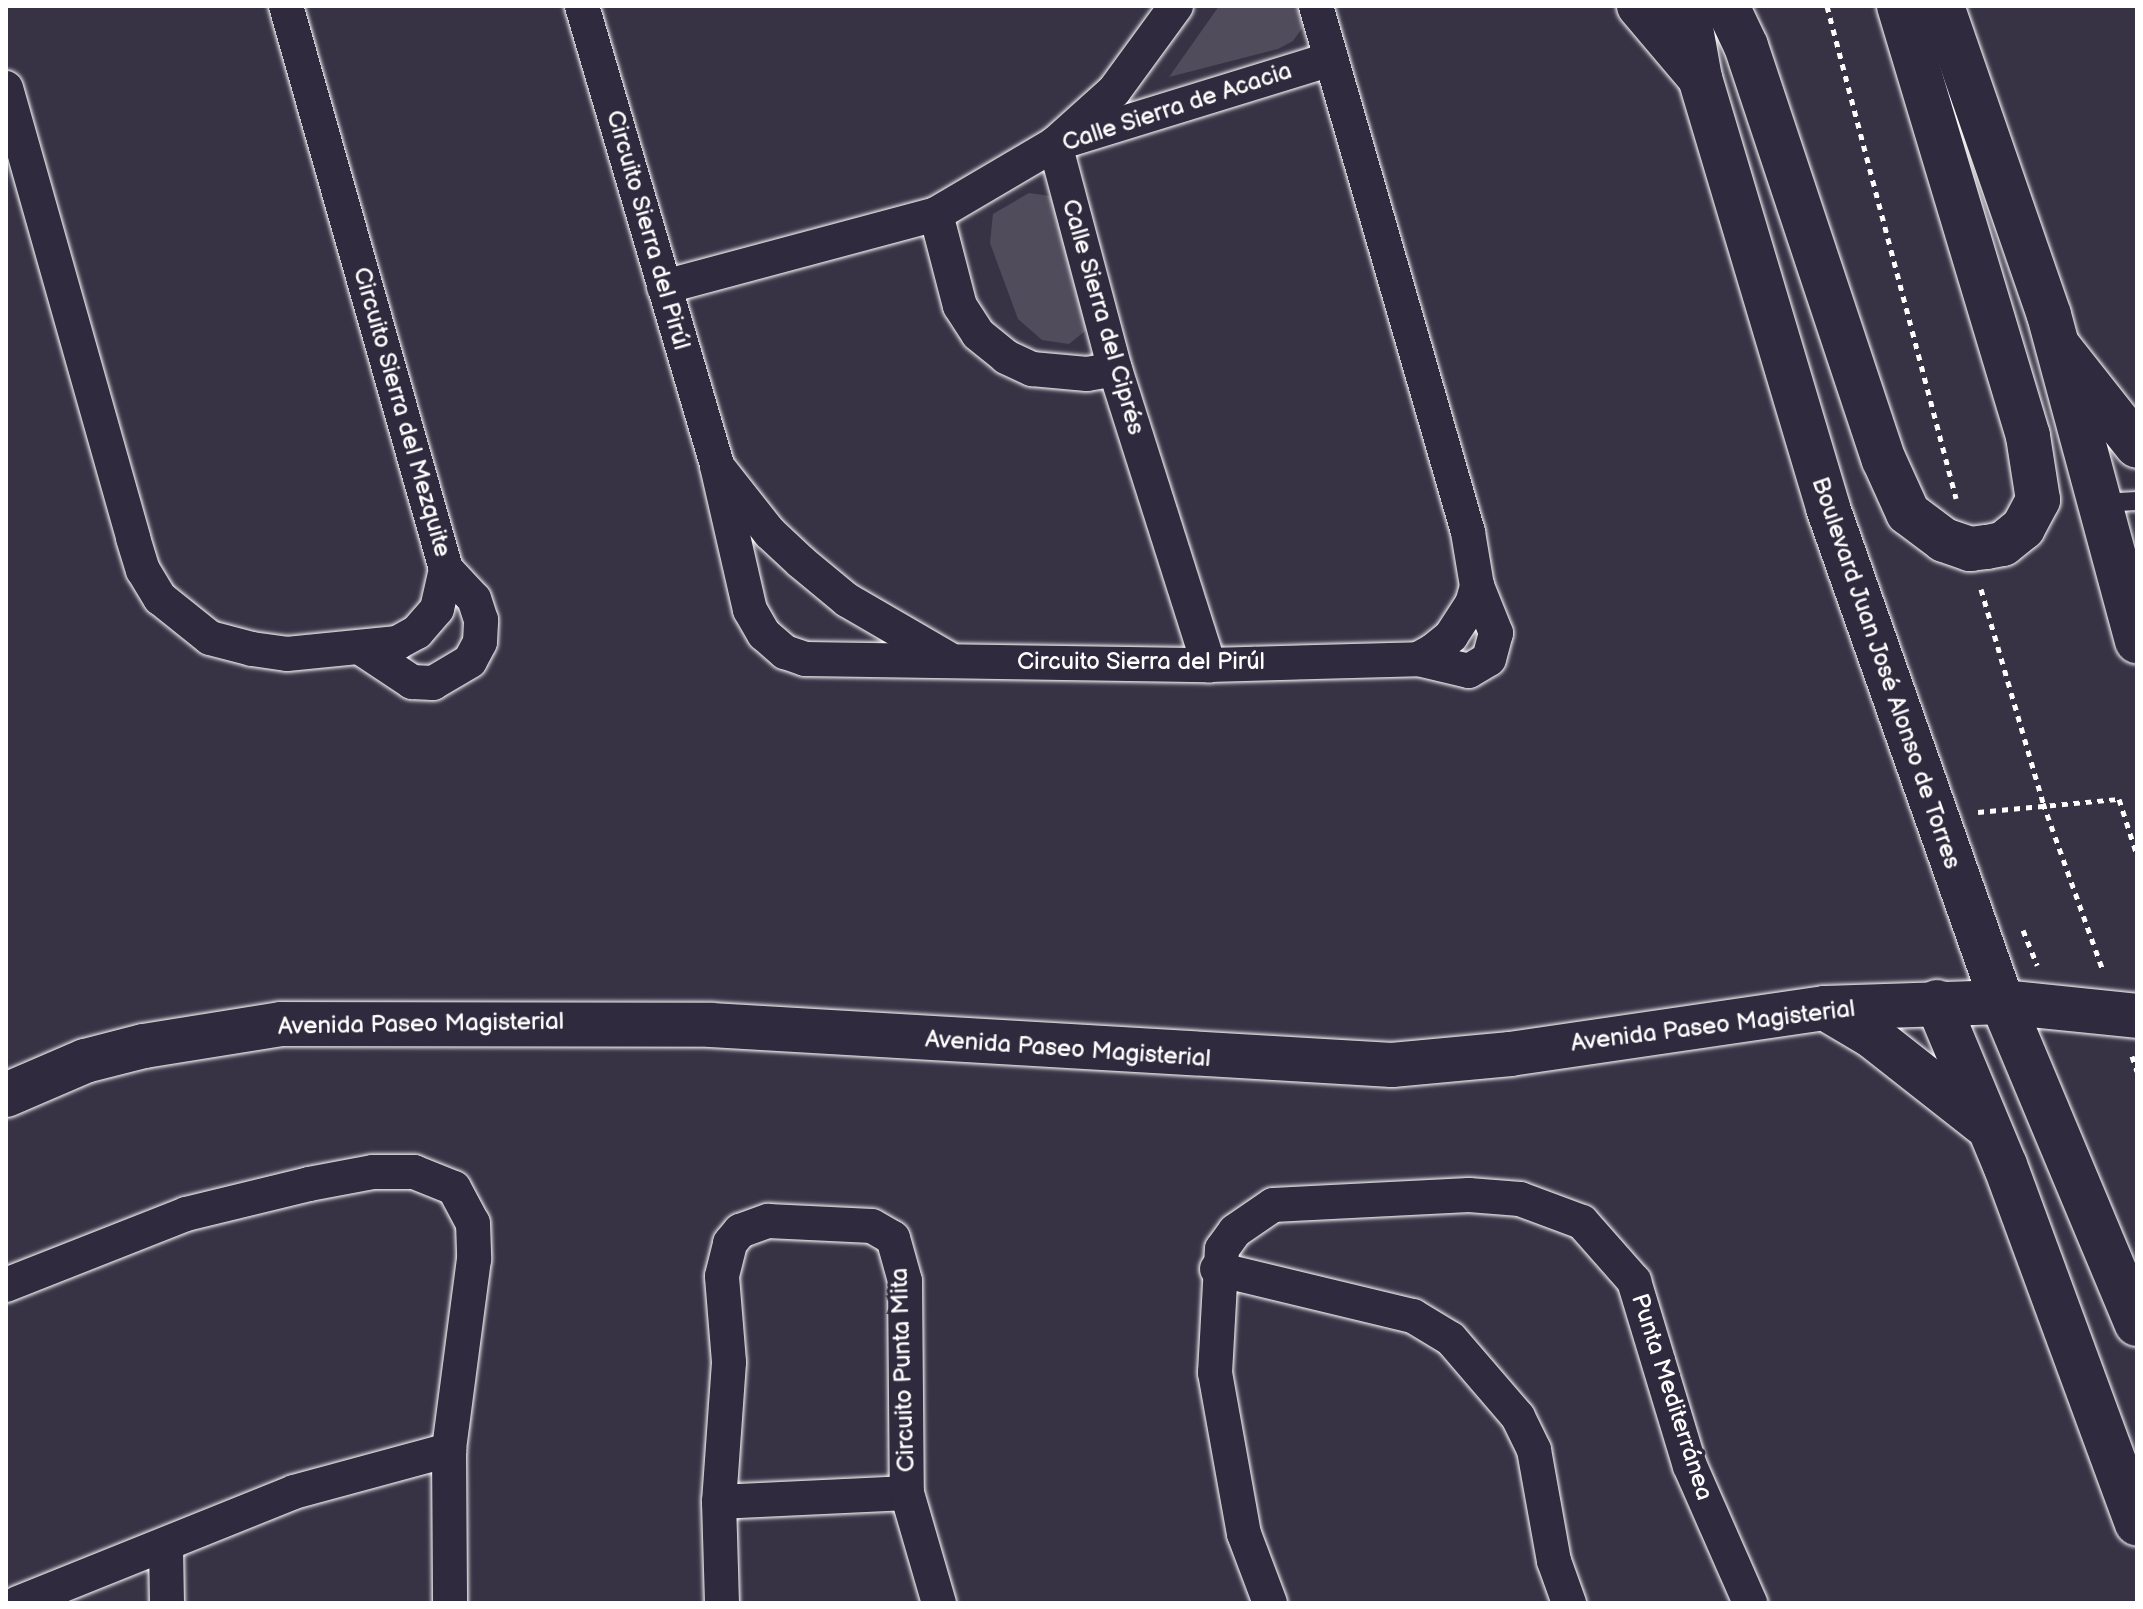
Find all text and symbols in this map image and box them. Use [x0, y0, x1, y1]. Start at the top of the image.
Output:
street label: Calle Sierra de Acacia [1058, 56, 1296, 158]
street label: Circuito Sierra del Pirúl [600, 107, 696, 353]
street label: Calle Sierra del Ciprés [1056, 196, 1150, 438]
street label: Circuito Sierra del Mezquite [347, 264, 457, 560]
street label: Boulevard Juan José Alonso de Torres [1805, 472, 1967, 874]
street label: Circuito Sierra del Pirúl [1017, 648, 1265, 676]
street label: Avenida Paseo Magisterial [1569, 994, 1857, 1058]
street label: Avenida Paseo Magisterial [278, 1007, 564, 1041]
street label: Avenida Paseo Magisterial [924, 1025, 1212, 1073]
street label: Circuito Punta Mita [885, 1267, 921, 1473]
street label: Punta Mediterránea [1625, 1290, 1719, 1504]

